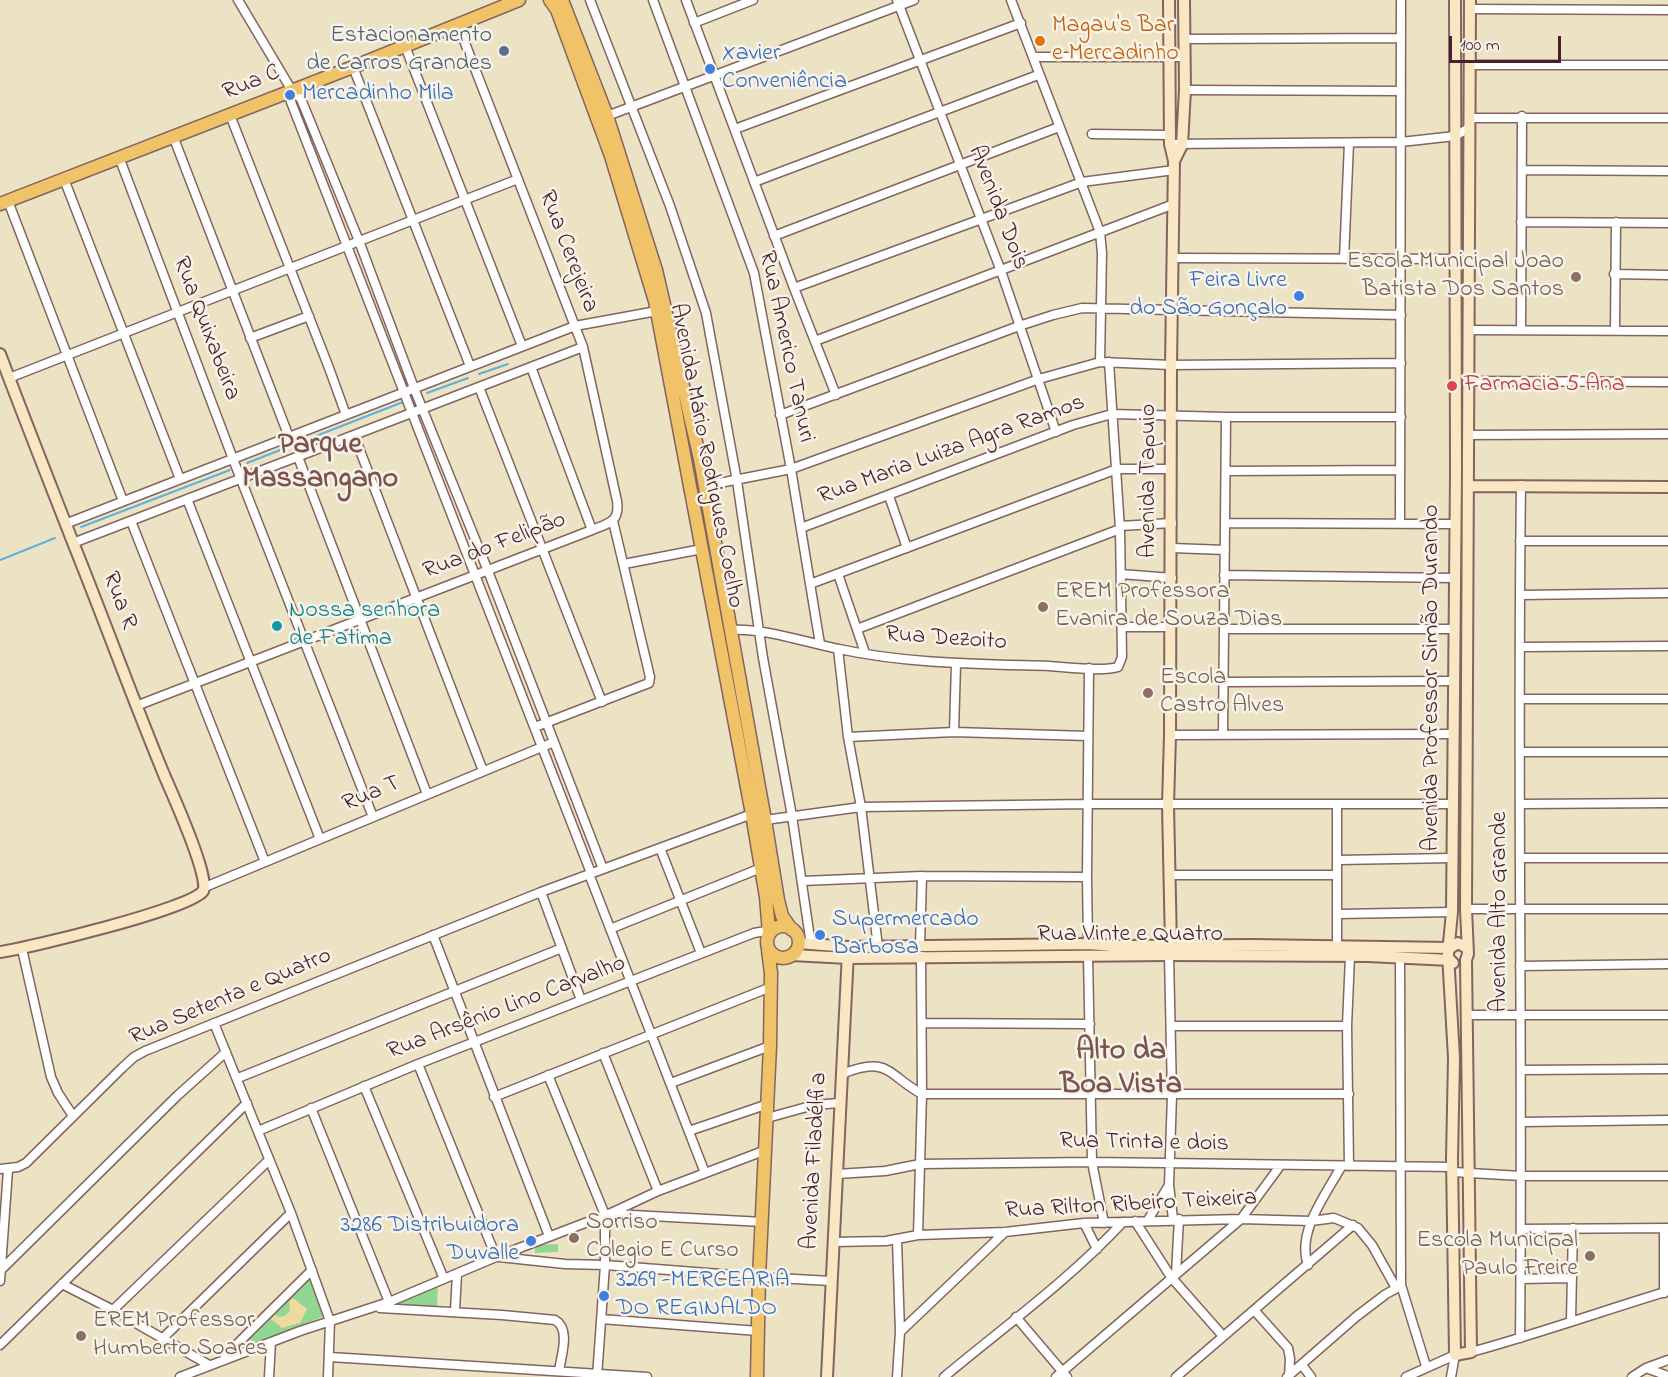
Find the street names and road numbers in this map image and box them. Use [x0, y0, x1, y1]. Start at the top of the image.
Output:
street label: Rua C [219, 60, 285, 108]
street label: Avenida Dois [960, 142, 1034, 274]
street label: Rua Cerejeira [531, 187, 603, 317]
street label: Rua Americo Tanuri [751, 249, 819, 445]
street label: Rua Quixabeira [164, 253, 246, 405]
street label: Avenida Mário Rodrigues Coelho [661, 301, 749, 611]
street label: Rua Maria Luiza Agra Ramos [815, 389, 1089, 513]
street label: Avenida Tapuio [1136, 404, 1164, 558]
street label: Avenida Professor Simão Durando [1419, 504, 1447, 852]
street label: Rua do Felipão [420, 507, 570, 587]
street label: Rua R [94, 568, 142, 634]
street label: Rua Dezoito [884, 621, 1008, 659]
street label: Rua T [339, 770, 405, 820]
street label: Avenida Alto Grande [1487, 812, 1515, 1012]
street label: Rua Vinte e Quatro [1037, 922, 1223, 950]
street label: Rua Setenta e Quatro [126, 942, 336, 1054]
street label: Rua Arsênio Lino Carvalho [384, 950, 630, 1068]
street label: Avenida Filadélfia [797, 1072, 835, 1250]
street label: Rua Trinta e dois [1059, 1128, 1229, 1160]
street label: Rua Rilton Ribeiro Teixeira [1004, 1185, 1258, 1227]

